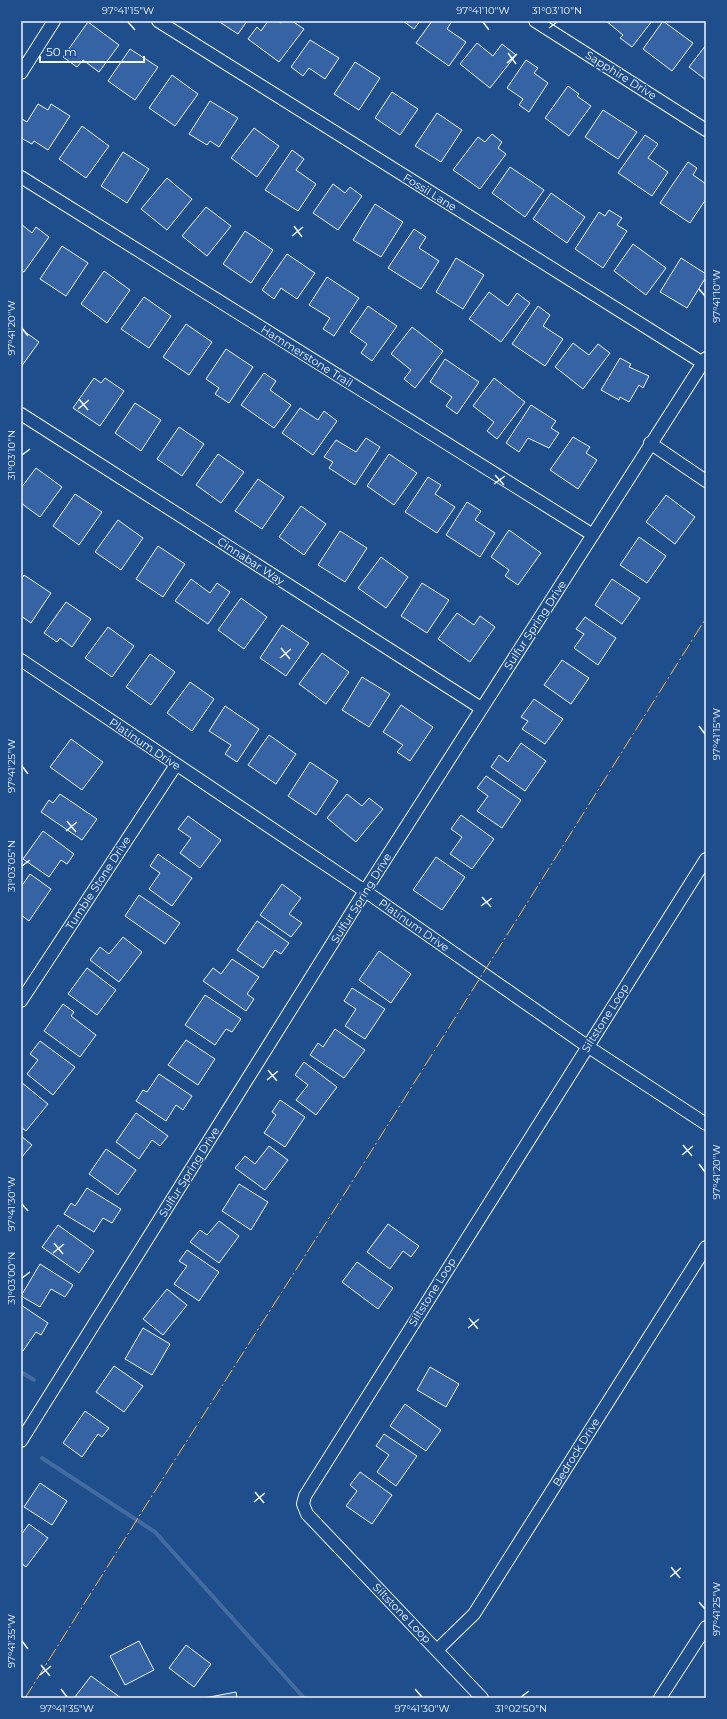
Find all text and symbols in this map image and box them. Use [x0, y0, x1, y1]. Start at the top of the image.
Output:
text: 97°41'15"W [102, 4, 154, 17]
text: 97°41'10"W [456, 4, 510, 17]
text: 31°03'10"N [532, 4, 582, 17]
scale bar [40, 38, 144, 64]
text: 50 m [46, 44, 77, 59]
street label: Sapphire Drive [583, 48, 659, 103]
street label: Fossil Lane [401, 170, 460, 214]
text: 97°41'10"W [710, 269, 723, 323]
text: 97°41'20"W [5, 300, 18, 356]
street label: Hammerstone Trail [258, 322, 356, 390]
text: 31°03'10"N [5, 430, 18, 480]
street label: Cinnabar Way [215, 534, 287, 588]
street label: Sulfur Spring Drive [501, 577, 569, 672]
text: 97°41'15"W [710, 708, 723, 760]
street label: Platinum Drive [107, 715, 184, 773]
text: 97°41'25"W [5, 739, 18, 793]
street label: Tumble Stone Drive [62, 833, 134, 932]
text: 31°03'05"N [5, 840, 18, 892]
street label: Sulfur Spring Drive [328, 850, 395, 946]
street label: Platinum Drive [376, 895, 452, 955]
street label: Siltstone Loop [578, 981, 632, 1055]
street label: Sulfur Spring Drive [156, 1124, 223, 1220]
text: 97°41'20"W [710, 1144, 723, 1200]
text: 97°41'30"W [5, 1176, 18, 1232]
text: 31°03'00"N [5, 1252, 18, 1304]
street label: Siltstone Loop [405, 1255, 459, 1329]
street label: Bedrock Drive [549, 1415, 603, 1489]
street label: Siltstone Loop [370, 1580, 434, 1646]
text: 97°41'25"W [710, 1582, 723, 1636]
text: 97°41'35"W [5, 1614, 18, 1668]
text: 97°41'35"W [40, 1702, 94, 1715]
text: 97°41'30"W [394, 1702, 450, 1715]
text: 31°02'50"N [495, 1702, 547, 1715]

